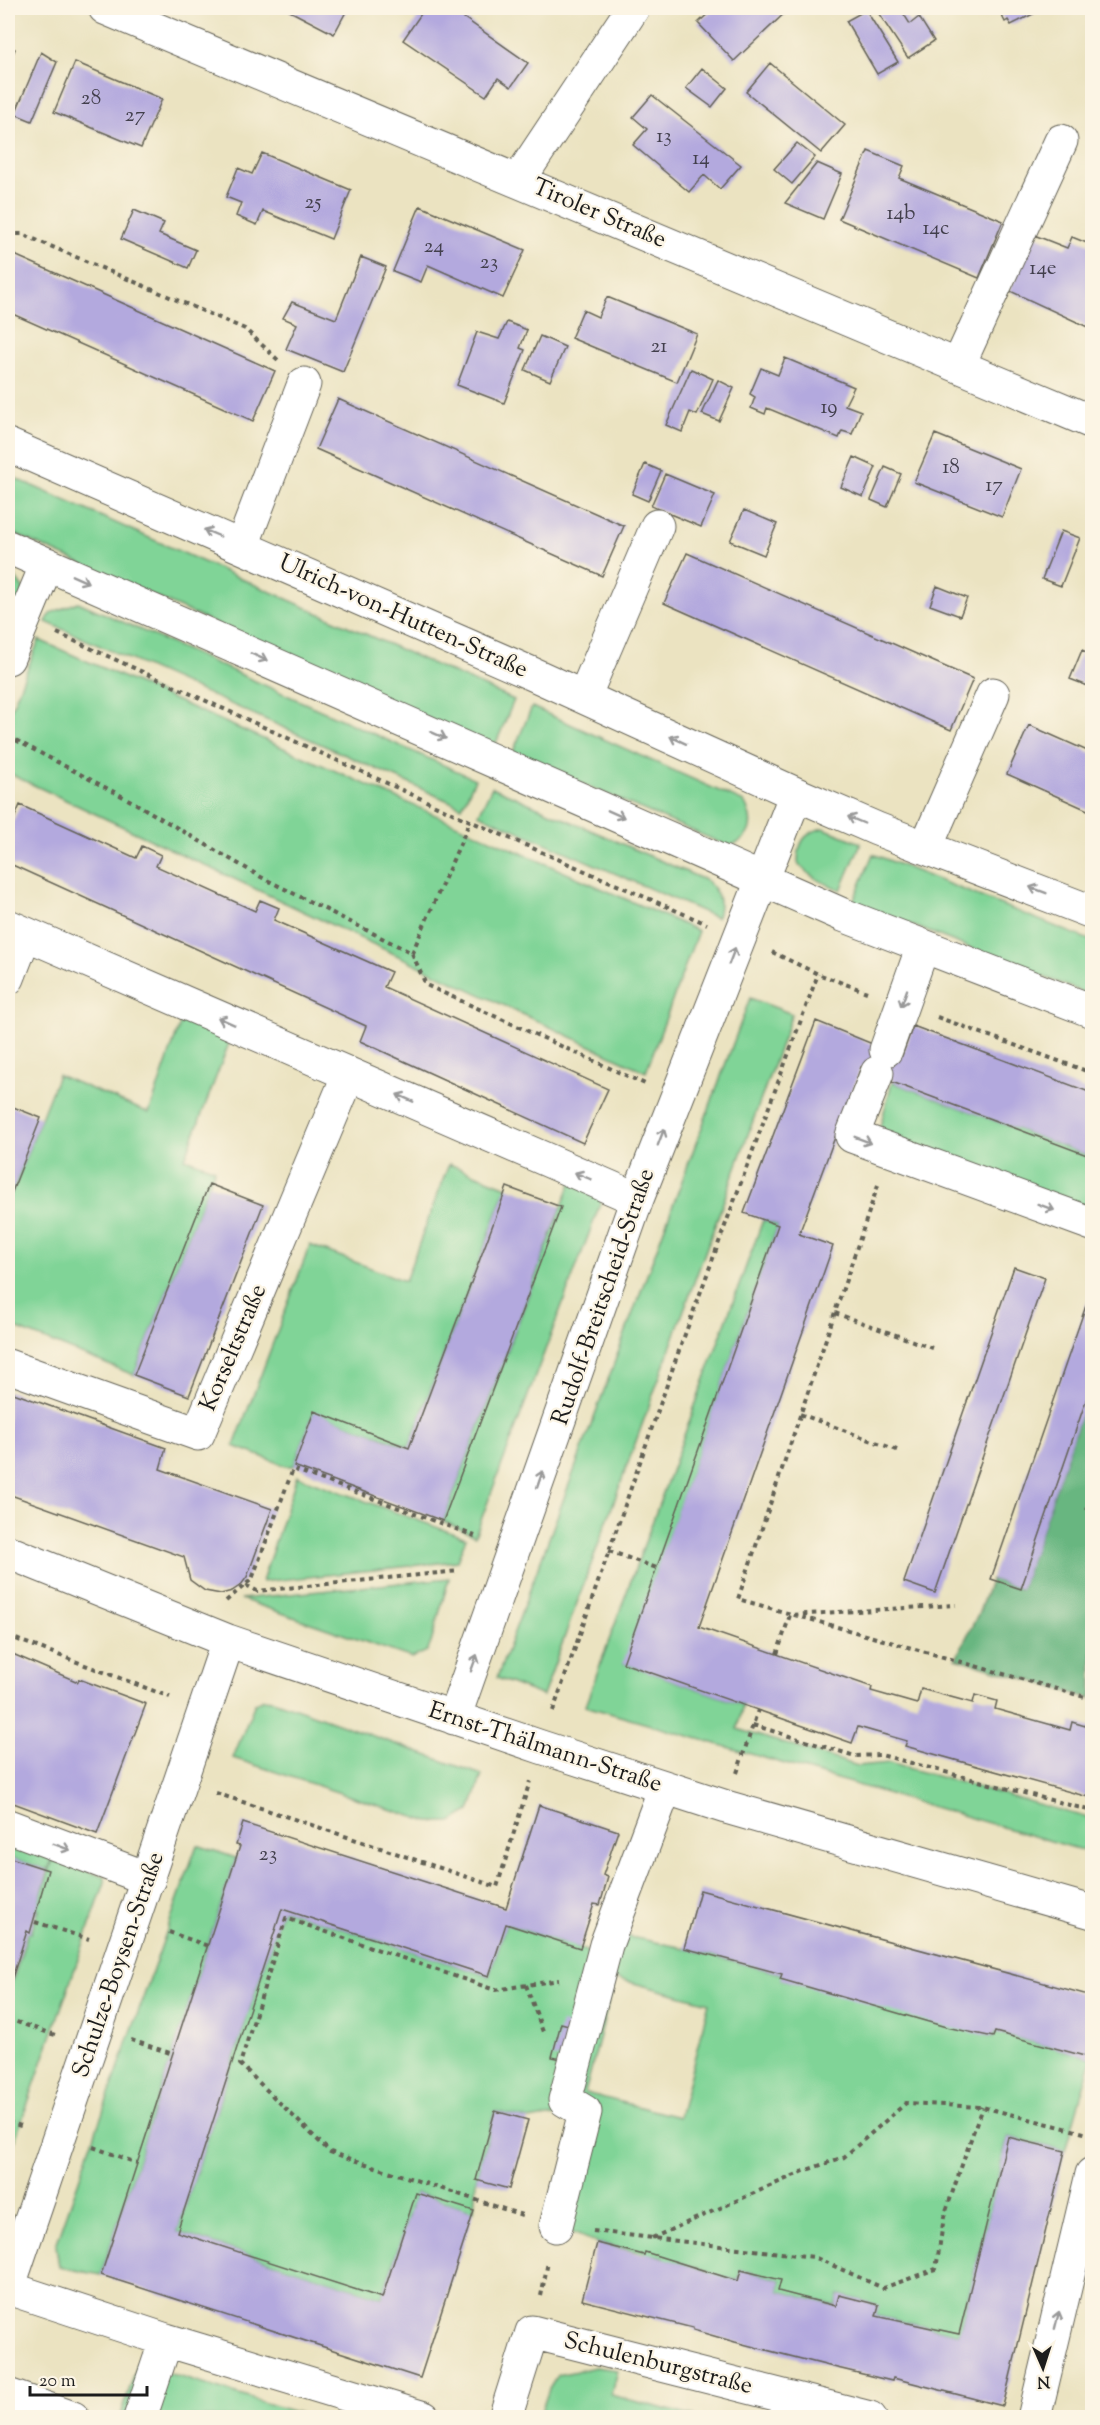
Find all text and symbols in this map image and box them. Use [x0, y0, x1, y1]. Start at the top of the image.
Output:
house number: 28 [81, 84, 101, 114]
house number: 27 [125, 101, 146, 131]
house number: 13 [656, 122, 672, 152]
house number: 14 [692, 144, 710, 174]
street label: Tiroler Straße [527, 170, 671, 258]
house number: 25 [304, 188, 322, 218]
house number: 14b [886, 199, 916, 229]
house number: 14c [922, 214, 950, 244]
house number: 24 [424, 232, 444, 262]
house number: 23 [480, 248, 498, 278]
house number: 14e [1029, 254, 1057, 284]
house number: 21 [651, 332, 667, 362]
house number: 19 [820, 393, 838, 423]
house number: 18 [942, 453, 960, 483]
house number: 17 [985, 471, 1003, 501]
one-way arrow [204, 527, 222, 538]
street label: Ulrich-von-Hutten-Straße [273, 547, 533, 687]
one-way arrow [71, 574, 89, 585]
one-way arrow [249, 652, 268, 663]
one-way arrow [428, 730, 446, 742]
one-way arrow [670, 734, 688, 746]
one-way arrow [606, 809, 625, 820]
one-way arrow [847, 814, 866, 825]
one-way arrow [1029, 884, 1048, 895]
one-way arrow [728, 947, 739, 965]
one-way arrow [897, 988, 908, 1007]
one-way arrow [217, 1015, 235, 1026]
one-way arrow [396, 1092, 414, 1104]
one-way arrow [657, 1128, 668, 1147]
one-way arrow [853, 1135, 872, 1146]
street label: Rudolf-Breitscheid-Straße [544, 1164, 664, 1430]
one-way arrow [575, 1170, 593, 1181]
one-way arrow [1036, 1202, 1055, 1213]
street label: Korseltstraße [192, 1279, 276, 1417]
one-way arrow [535, 1470, 546, 1489]
one-way arrow [469, 1654, 480, 1673]
street label: Ernst-Thälmann-Straße [424, 1694, 666, 1802]
house number: 23 [259, 1840, 277, 1870]
one-way arrow [52, 1842, 71, 1853]
street label: Schulze-Boysen-Straße [64, 1848, 174, 2082]
one-way arrow [1052, 2311, 1064, 2330]
street label: Schulenburgstraße [560, 2324, 756, 2404]
north arrow [1013, 2338, 1073, 2398]
scale bar [30, 2359, 147, 2397]
text: 20 m [39, 2369, 76, 2395]
text: N [1036, 2369, 1051, 2392]

